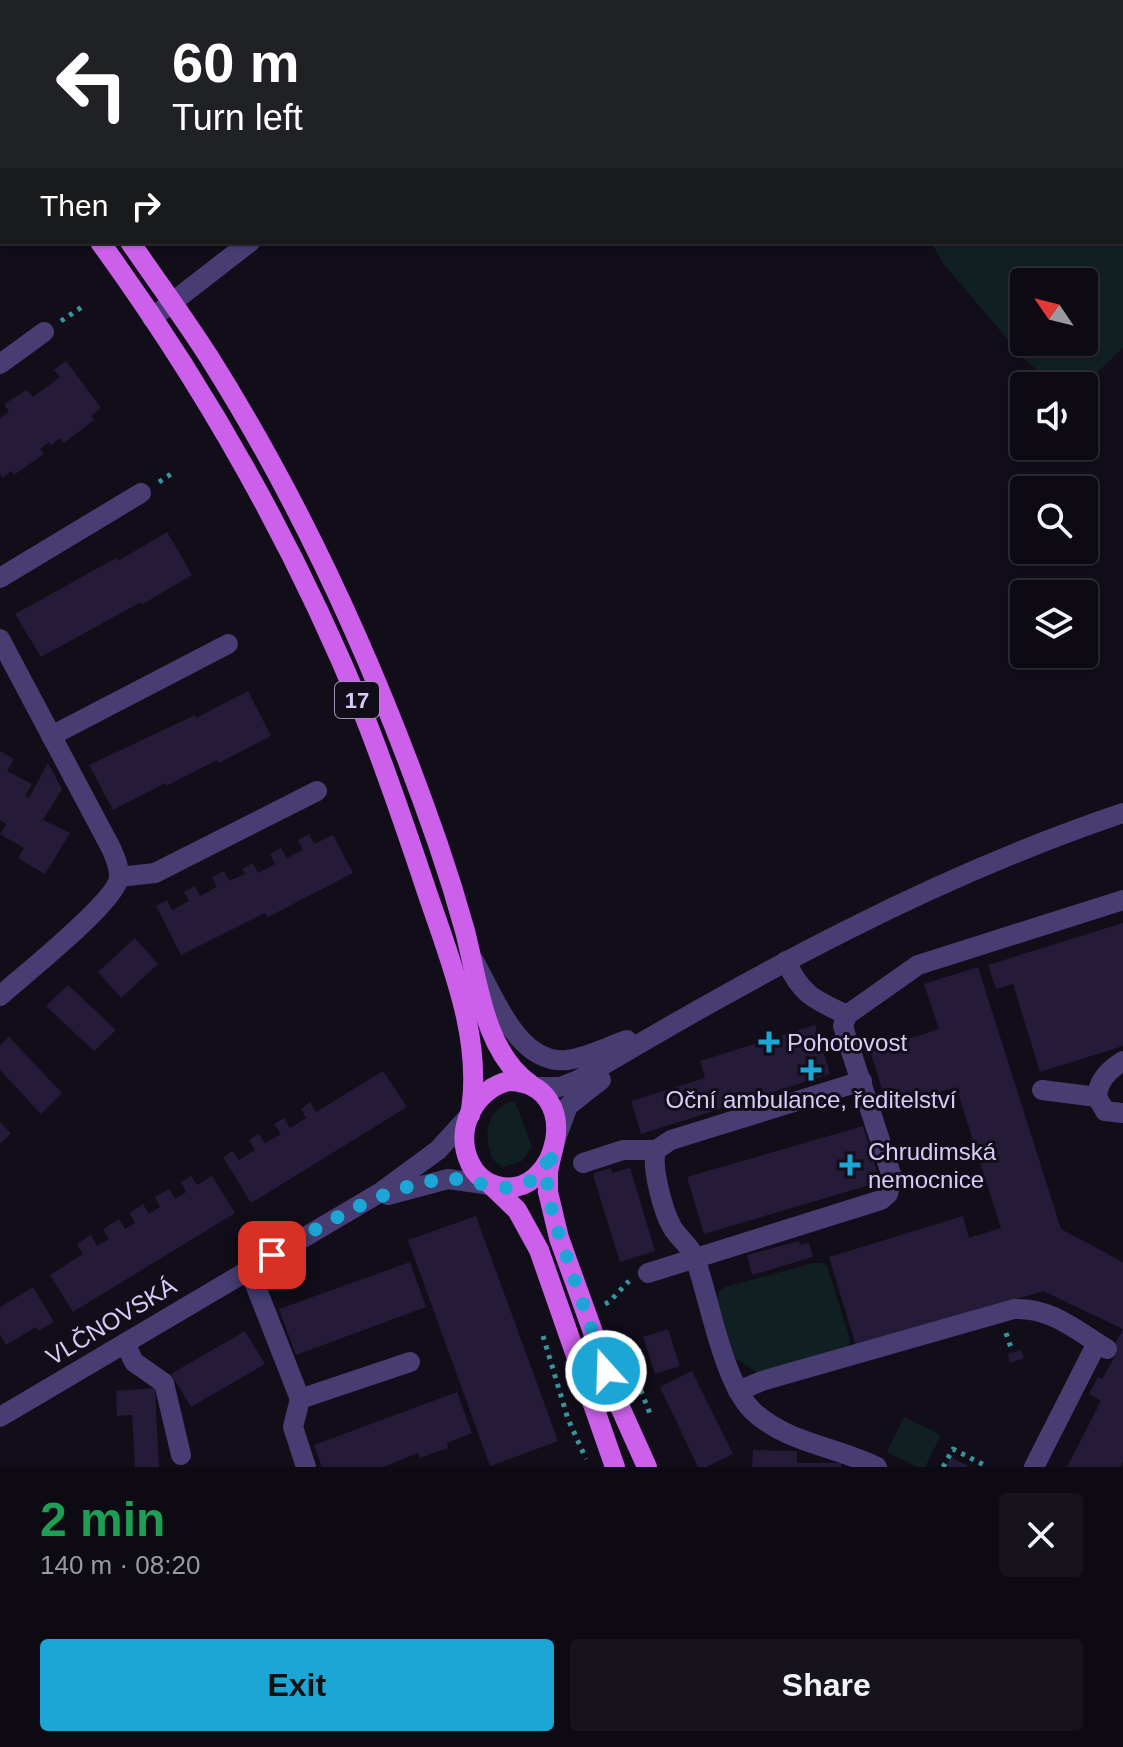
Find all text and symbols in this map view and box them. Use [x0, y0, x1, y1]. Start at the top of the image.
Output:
text: 60 m [172, 31, 300, 94]
icon: left [40, 32, 144, 136]
text: Turn left [172, 97, 303, 138]
icon: right [124, 184, 168, 228]
text: Then [40, 189, 108, 222]
north arrow [1010, 268, 1098, 356]
map controls [1010, 268, 1098, 668]
button: sound [1010, 372, 1098, 460]
button: search [1010, 476, 1098, 564]
button: layers [1010, 580, 1098, 668]
road number: 17 [335, 682, 379, 718]
place label: Pohotovost [787, 1029, 907, 1056]
marker: Pohotovost [758, 1031, 780, 1053]
marker: Oční ambulance, ředitelství [800, 1059, 822, 1081]
place label: Oční ambulance, ředitelství [666, 1086, 957, 1113]
place label: Chrudimská nemocnice [868, 1138, 997, 1193]
marker: Chrudimská nemocnice [839, 1154, 861, 1176]
pin [238, 1221, 306, 1289]
icon: arrive [250, 1233, 294, 1277]
street label: VLČNOVSKÁ [41, 1272, 181, 1370]
position arrow [564, 1329, 648, 1413]
text: 2 min [40, 1493, 165, 1546]
button: close [999, 1493, 1083, 1577]
text: 140 m · 08:20 [40, 1550, 200, 1580]
button: Exit [40, 1639, 554, 1731]
button: Share [570, 1639, 1083, 1731]

